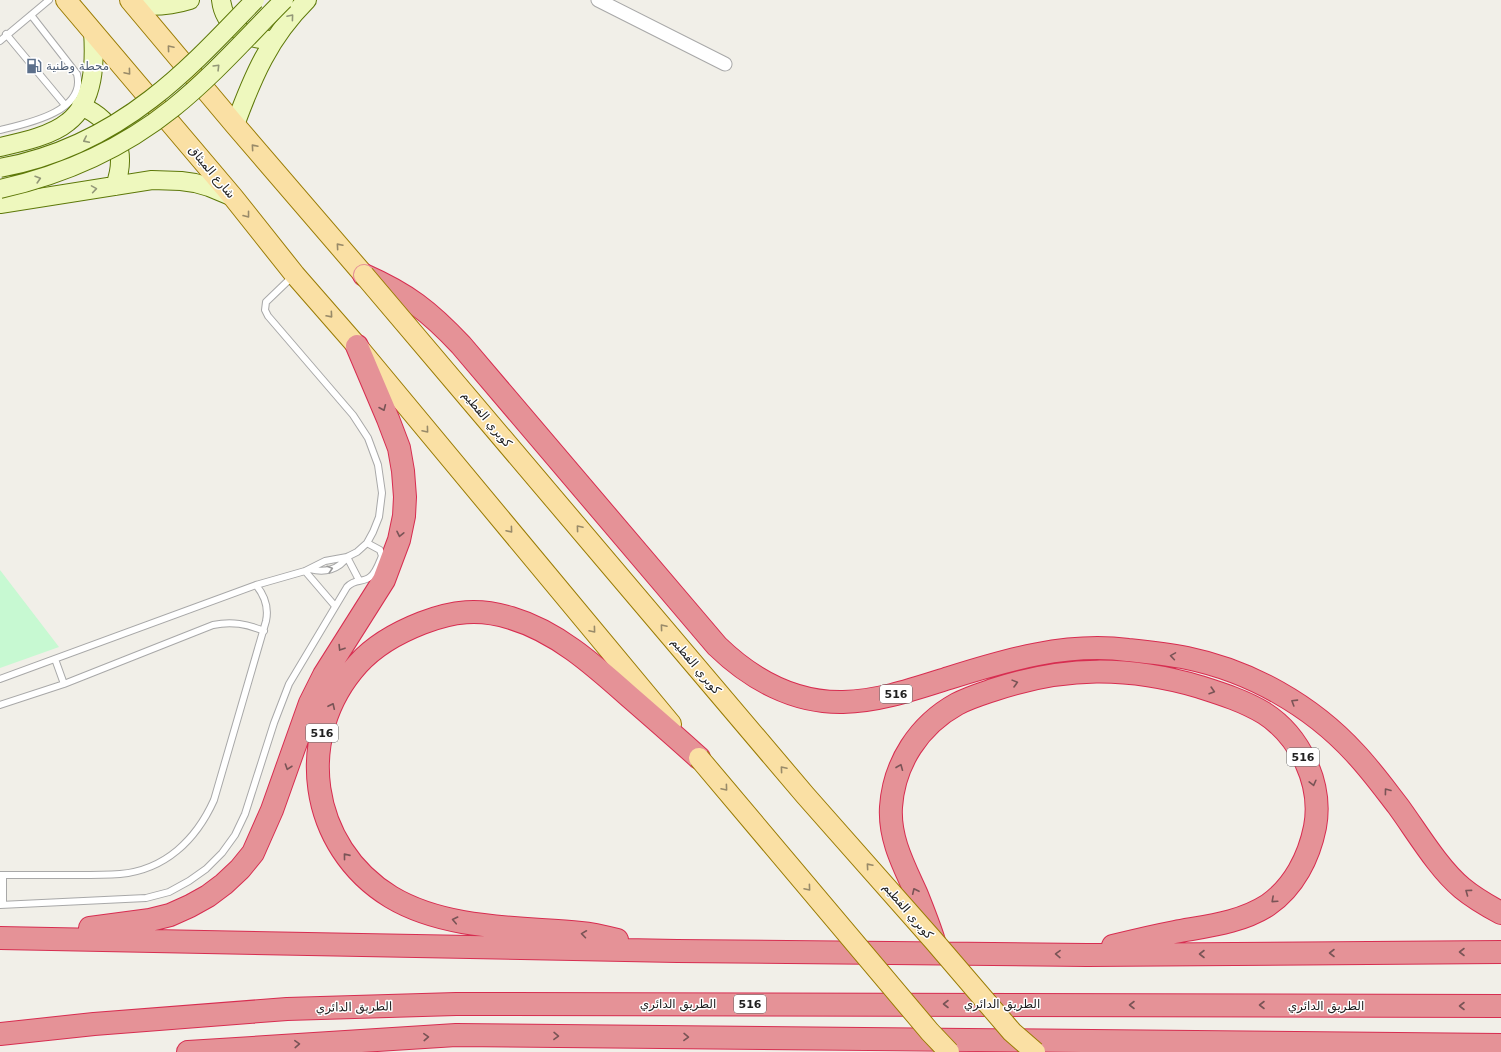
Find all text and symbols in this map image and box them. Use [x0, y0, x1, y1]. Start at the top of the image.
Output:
one-way arrow [287, 14, 294, 22]
one-way arrow [167, 45, 174, 52]
fuel station icon: محطة وطنية [25, 57, 43, 75]
place label: محطة وطنية [46, 59, 109, 74]
one-way arrow [212, 64, 220, 72]
one-way arrow [123, 68, 130, 75]
one-way arrow [82, 135, 90, 143]
street label: شارع الميثاق [185, 143, 238, 202]
one-way arrow [251, 144, 258, 152]
one-way arrow [34, 175, 41, 184]
one-way arrow [91, 185, 97, 194]
one-way arrow [243, 210, 250, 217]
one-way arrow [336, 243, 343, 250]
one-way arrow [325, 310, 333, 318]
street label: كوبري الفطيم [459, 388, 515, 451]
one-way arrow [379, 404, 387, 411]
one-way arrow [422, 425, 429, 432]
one-way arrow [505, 525, 512, 532]
one-way arrow [576, 525, 583, 532]
one-way arrow [397, 531, 405, 537]
one-way arrow [327, 565, 334, 574]
one-way arrow [660, 624, 667, 632]
one-way arrow [588, 625, 595, 632]
street label: كوبري الفطيم [668, 635, 724, 698]
one-way arrow [338, 644, 346, 651]
one-way arrow [1170, 652, 1176, 661]
one-way arrow [1012, 679, 1019, 688]
road number: 516 [880, 685, 912, 703]
one-way arrow [1208, 686, 1215, 695]
one-way arrow [1291, 700, 1298, 707]
one-way arrow [327, 703, 335, 710]
road number: 516 [306, 724, 338, 742]
road number: 516 [1287, 748, 1319, 766]
one-way arrow [285, 763, 293, 770]
one-way arrow [896, 764, 904, 771]
one-way arrow [781, 766, 788, 773]
one-way arrow [1308, 780, 1316, 786]
one-way arrow [720, 783, 727, 791]
one-way arrow [1384, 788, 1392, 795]
one-way arrow [343, 853, 350, 860]
one-way arrow [867, 864, 874, 871]
street label: كوبري الفطيم [879, 880, 936, 943]
one-way arrow [804, 883, 811, 890]
one-way arrow [912, 888, 920, 896]
one-way arrow [1465, 889, 1472, 897]
one-way arrow [1271, 895, 1279, 902]
one-way arrow [452, 916, 458, 924]
one-way arrow [581, 930, 587, 939]
one-way arrow [1459, 948, 1465, 956]
one-way arrow [1329, 949, 1335, 957]
one-way arrow [1055, 950, 1061, 958]
one-way arrow [1199, 950, 1205, 958]
road number: 516 [734, 995, 766, 1013]
street label: الطريق الدائري [640, 997, 716, 1012]
street label: الطريق الدائري [964, 997, 1040, 1012]
street label: الطريق الدائري [316, 999, 392, 1016]
street label: الطريق الدائري [1288, 999, 1364, 1014]
one-way arrow [943, 1000, 949, 1008]
one-way arrow [1129, 1001, 1135, 1009]
one-way arrow [1259, 1001, 1265, 1009]
one-way arrow [1459, 1002, 1465, 1010]
one-way arrow [423, 1032, 429, 1041]
one-way arrow [553, 1032, 559, 1040]
one-way arrow [683, 1033, 689, 1042]
one-way arrow [294, 1040, 300, 1049]

